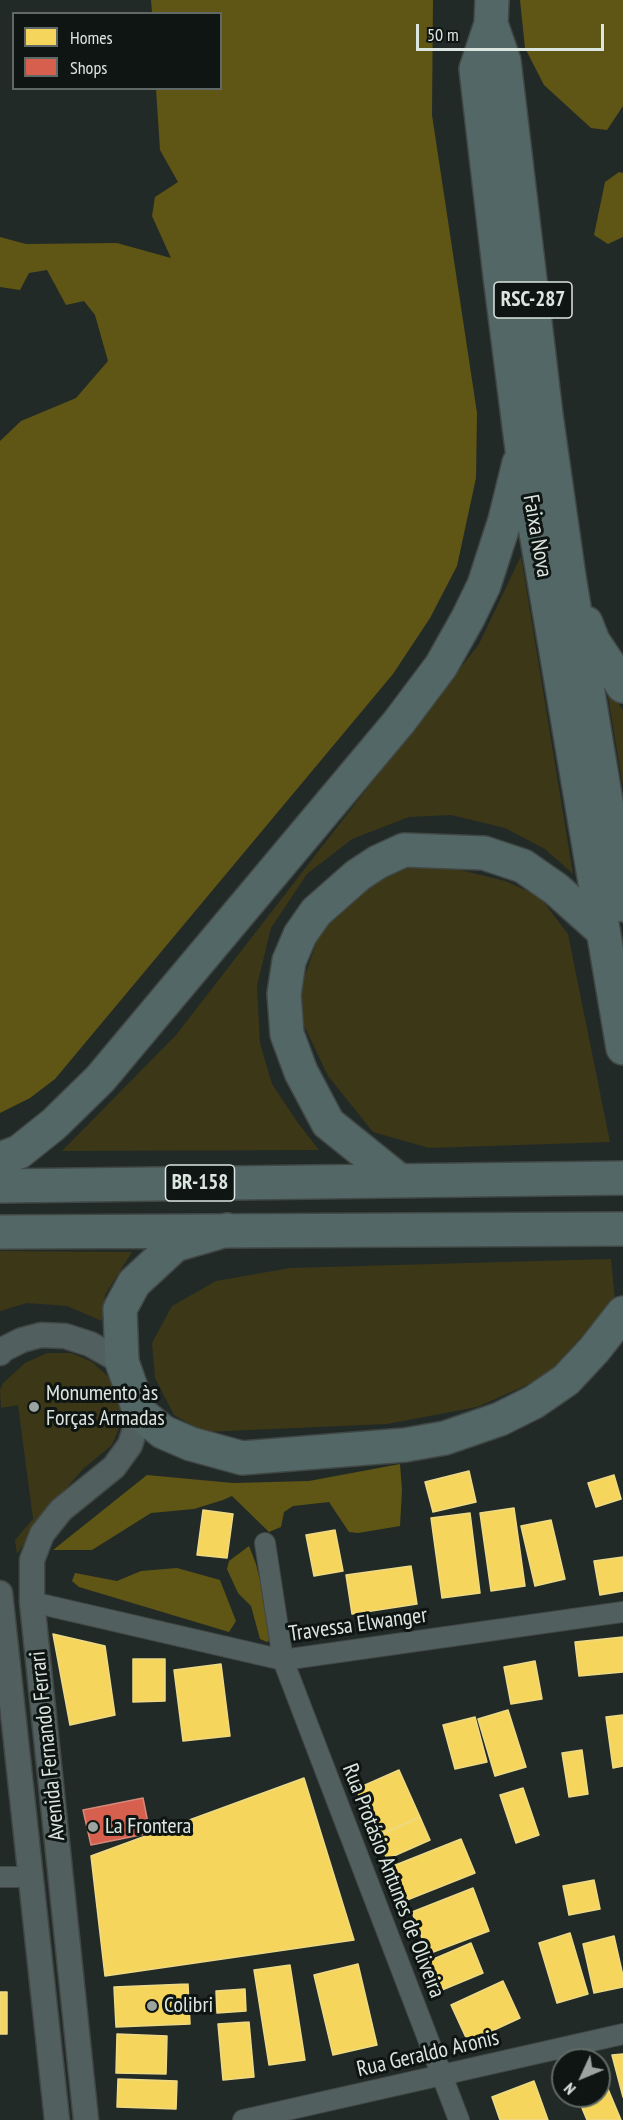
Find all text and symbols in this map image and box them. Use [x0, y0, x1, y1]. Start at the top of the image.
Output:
legend [12, 12, 222, 90]
scale bar [419, 12, 606, 50]
text: 50 m [427, 23, 459, 46]
text: Homes [70, 26, 113, 49]
text: Shops [70, 56, 107, 79]
road number: RSC-287 [494, 282, 572, 318]
street label: Faixa Nova [517, 493, 557, 579]
road number: BR-158 [166, 1165, 234, 1201]
place label: Monumento às Forças Armadas [46, 1381, 165, 1432]
marker: Monumento às Forças Armadas [27, 1400, 41, 1414]
street label: Travessa Elwanger [287, 1602, 429, 1648]
street label: Avenida Fernando Ferrari [25, 1650, 71, 1842]
street label: Rua Protásio Antunes de Oliveira [336, 1760, 450, 2002]
place label: La Frontera [105, 1814, 191, 1840]
marker: La Frontera [86, 1820, 100, 1834]
place label: Colibri [164, 1993, 213, 2019]
marker: Colibri [145, 1999, 159, 2013]
street label: Rua Geraldo Aronis [354, 2025, 502, 2083]
north arrow [551, 2048, 611, 2108]
text: N [559, 2079, 580, 2099]

